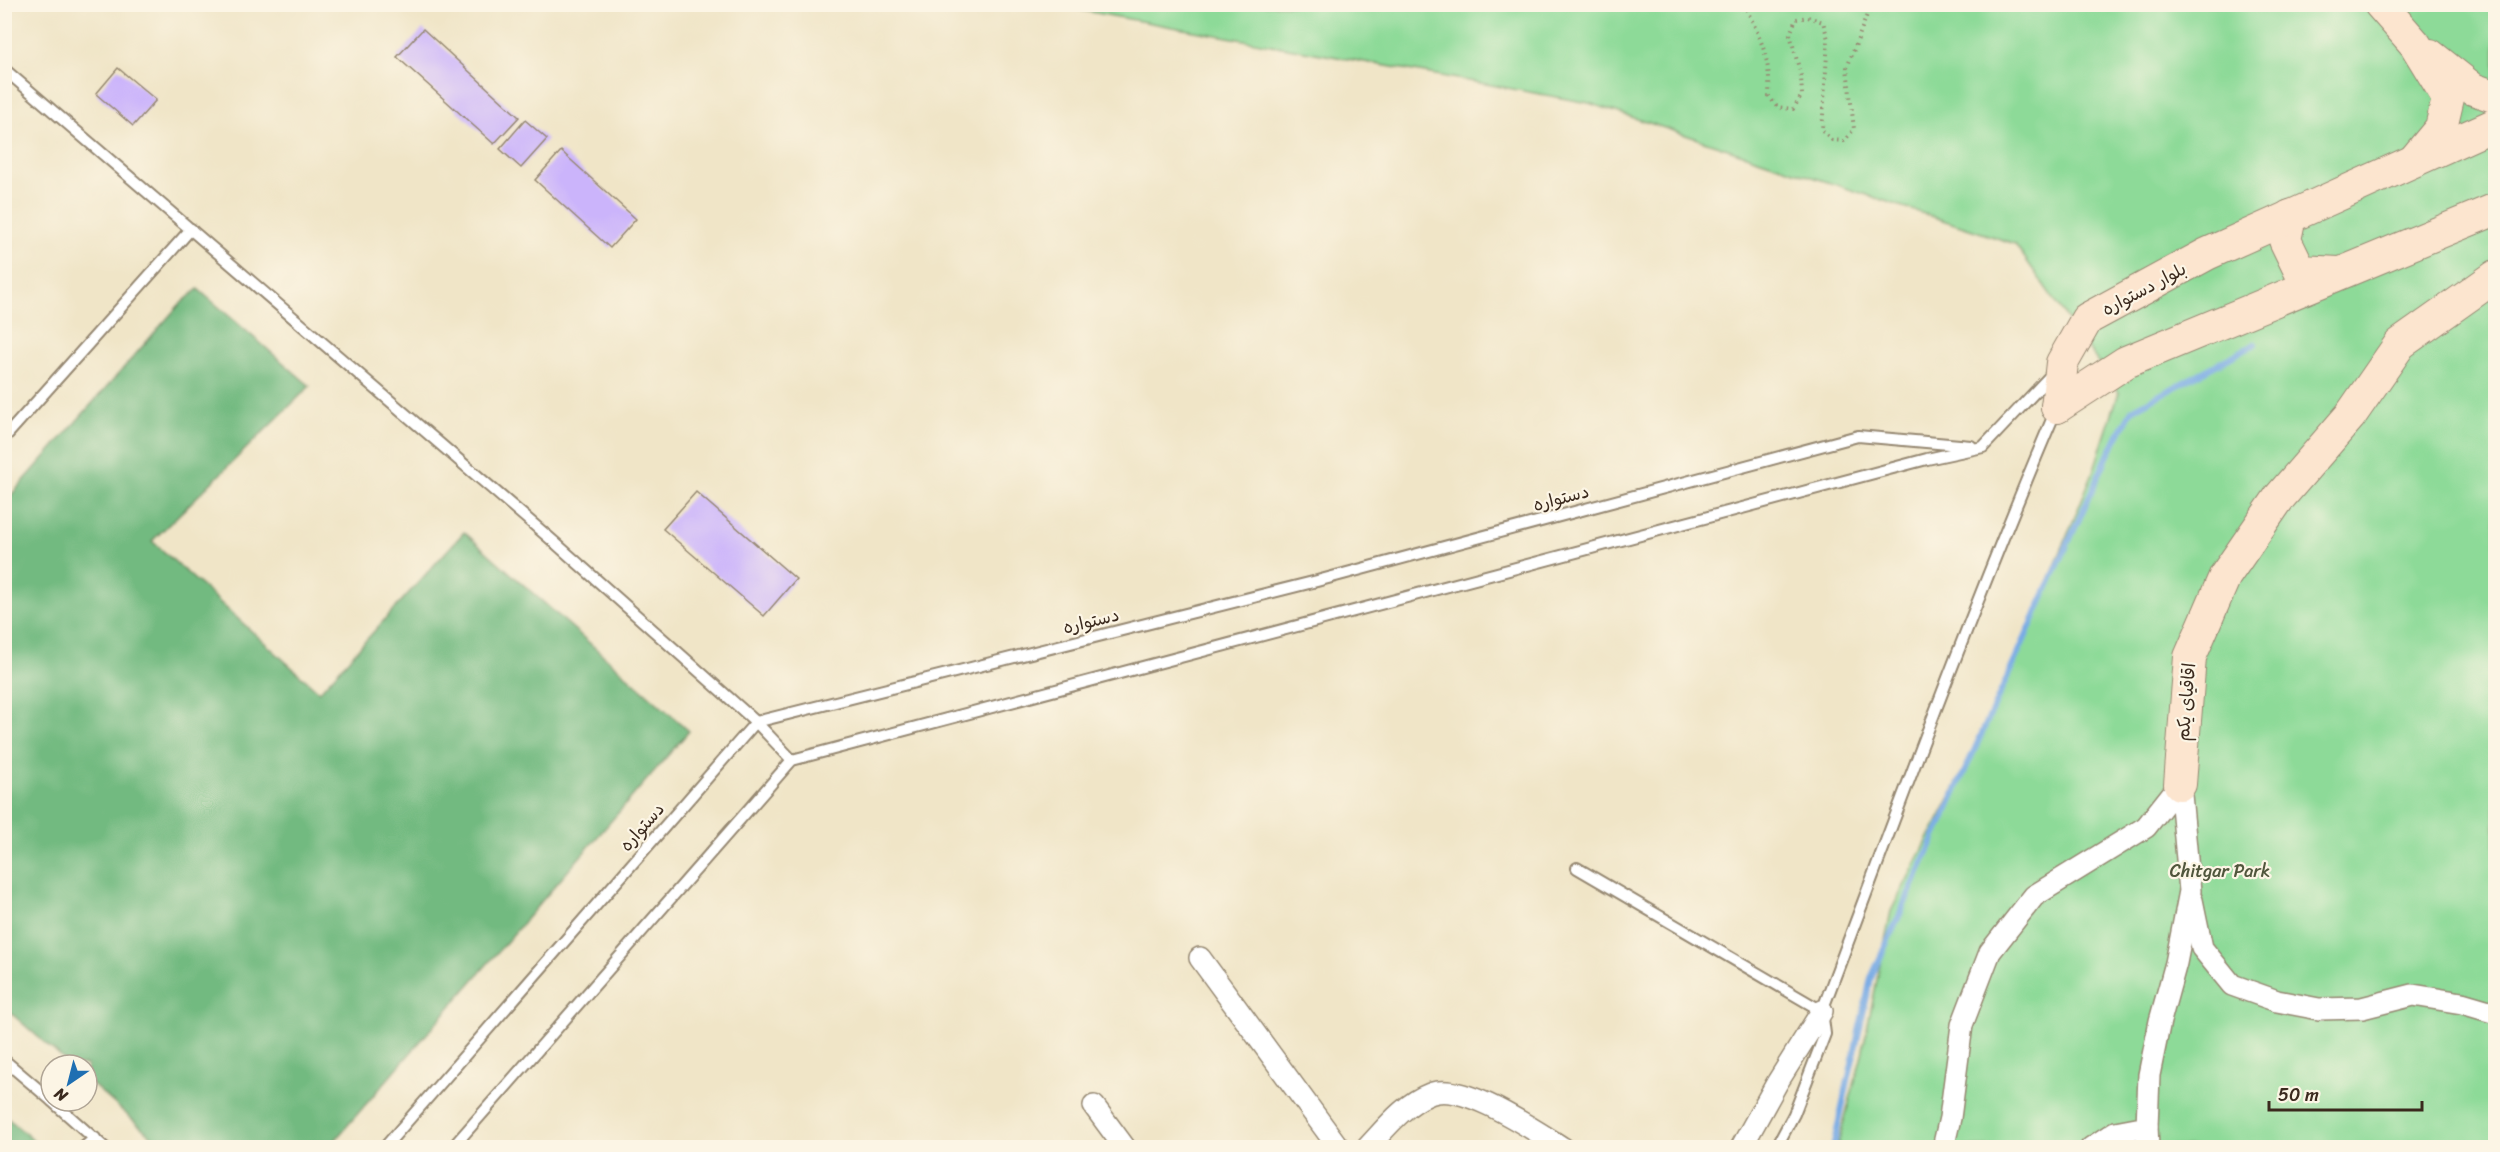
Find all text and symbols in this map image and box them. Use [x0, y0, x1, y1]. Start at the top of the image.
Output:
street label: بلوار دستواره [2096, 253, 2192, 325]
street label: دستواره [1529, 475, 1593, 521]
street label: دستواره [1059, 599, 1123, 643]
street label: اقاقیای یکم [2167, 662, 2205, 742]
street label: دستواره [611, 795, 673, 859]
park label: Chitgar Park [2170, 855, 2270, 887]
north arrow [39, 1053, 99, 1113]
scale bar [2269, 1074, 2422, 1112]
text: N [47, 1079, 74, 1111]
text: 50 m [2278, 1079, 2319, 1111]

